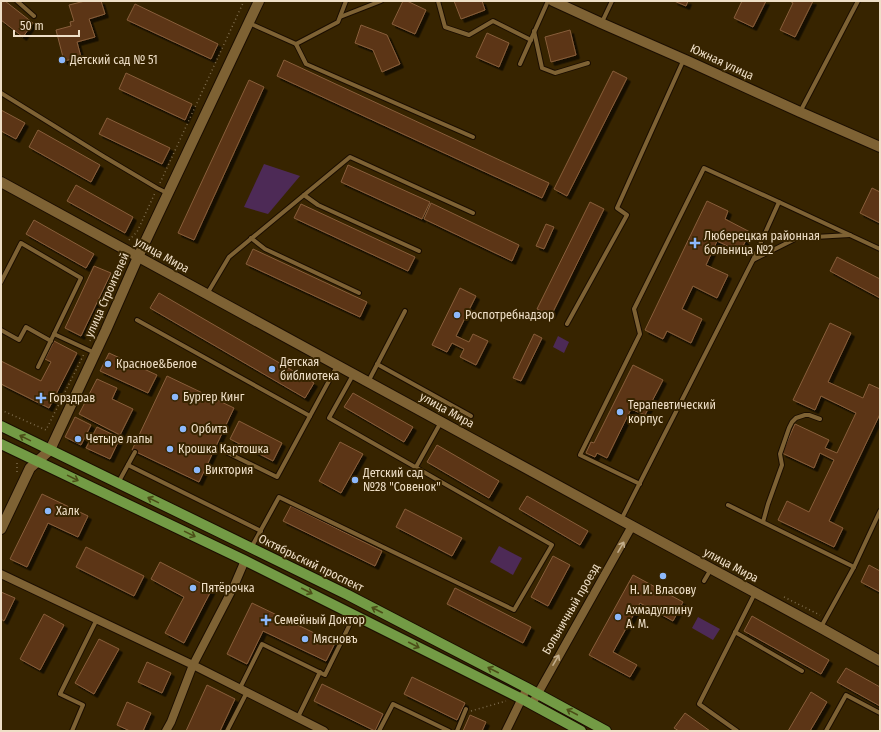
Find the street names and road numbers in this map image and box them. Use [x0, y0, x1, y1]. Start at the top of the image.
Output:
street label: Южная улица [688, 41, 756, 83]
street label: улица Мира [132, 234, 192, 276]
street label: улица Строителей [82, 250, 132, 340]
street label: улица Мира [417, 389, 477, 431]
street label: Октябрьский проспект [256, 531, 366, 595]
street label: улица Мира [701, 545, 761, 585]
street label: Больничный проезд [539, 561, 603, 657]

